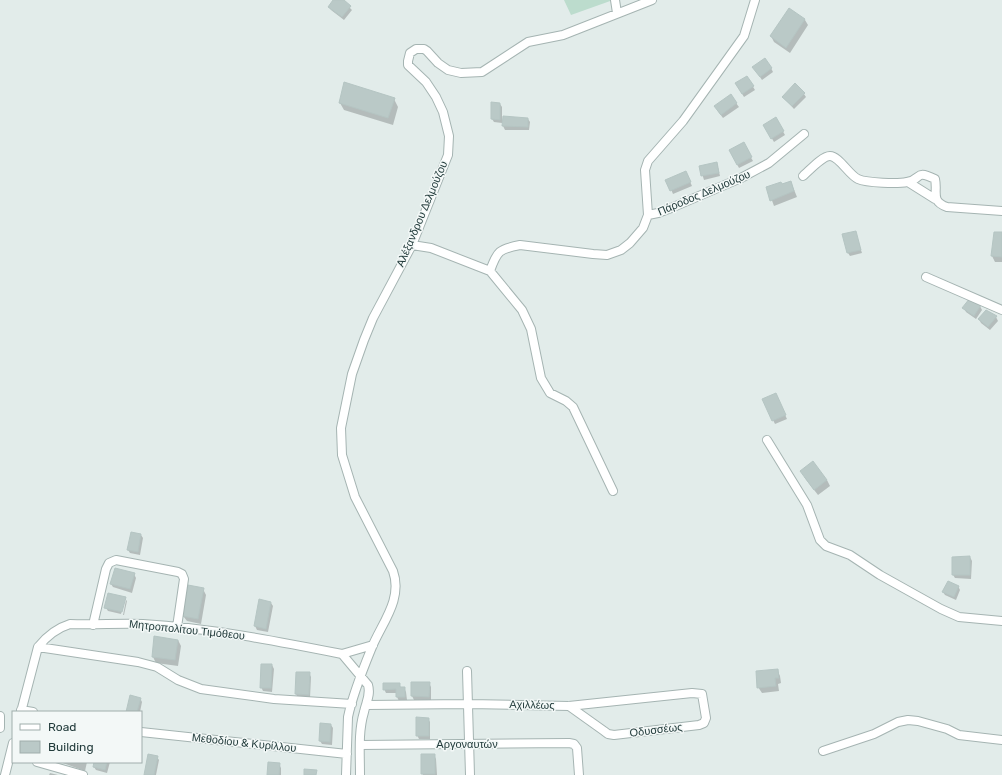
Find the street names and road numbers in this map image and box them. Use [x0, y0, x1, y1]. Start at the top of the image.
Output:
street label: Αλέξανδρου Δελμούζου [394, 159, 450, 269]
street label: Πάροδος Δελμούζου [656, 168, 752, 218]
street label: Μητροπολίτου Τιμόθεου [128, 617, 246, 643]
street label: Αχιλλέως [509, 698, 555, 712]
street label: Οδυσσέως [629, 720, 683, 740]
street label: Μεθοδίου & Κυρίλλου [191, 731, 297, 755]
street label: Αργοναυτών [436, 738, 498, 751]

